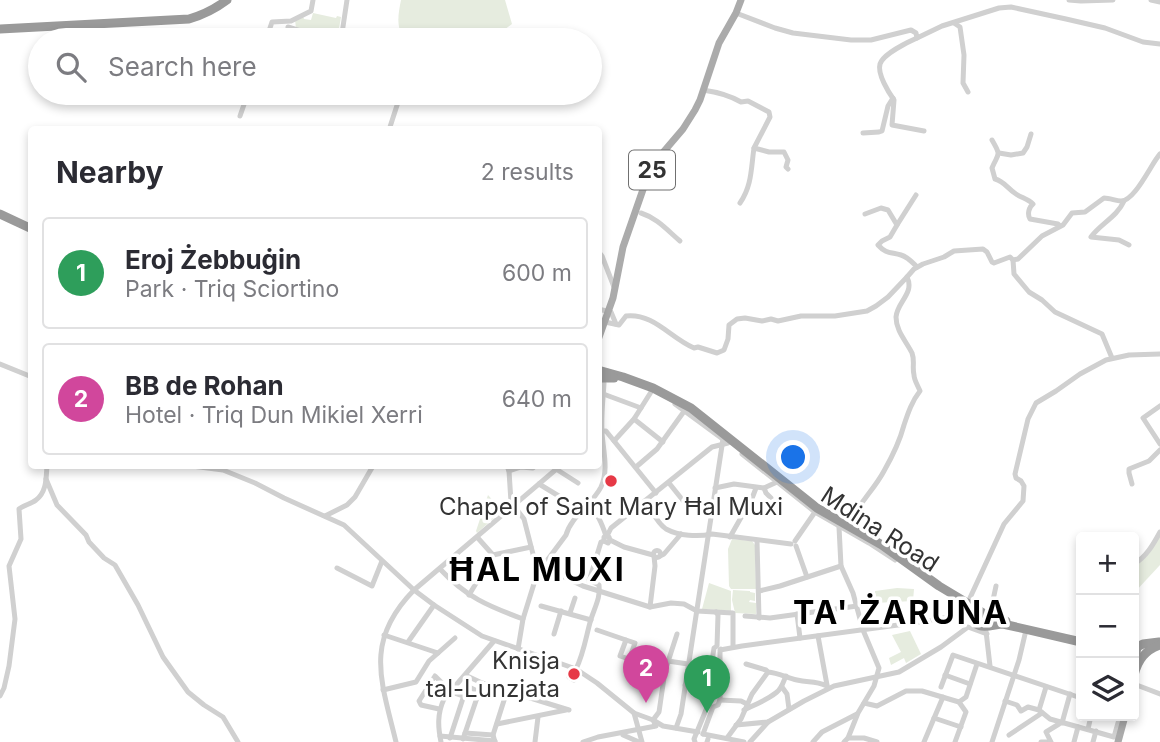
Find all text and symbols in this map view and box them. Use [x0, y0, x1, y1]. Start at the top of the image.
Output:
search box [28, 28, 602, 105]
icon: search [52, 48, 90, 86]
text: Search here [108, 51, 257, 82]
road number: 25 [629, 150, 675, 190]
text: Nearby [56, 154, 164, 190]
text: 2 results [481, 158, 574, 186]
text: Eroj Żebbuġin [125, 244, 301, 275]
text: 1 [76, 259, 86, 287]
text: 600 m [502, 259, 572, 287]
text: Park · Triq Sciortino [125, 275, 339, 303]
text: BB de Rohan [125, 370, 284, 401]
text: 2 [74, 385, 88, 413]
text: 640 m [502, 385, 572, 413]
text: Hotel · Triq Dun Mikiel Xerri [125, 401, 423, 429]
your location [776, 440, 810, 474]
marker: Chapel of Saint Mary Ħal Muxi [603, 473, 619, 489]
street label: Mdina Road [816, 480, 944, 578]
place label: Chapel of Saint Mary Ħal Muxi [439, 492, 783, 521]
map controls [1076, 532, 1139, 721]
button: + [1076, 532, 1139, 595]
district label: ĦAL MUXI [448, 550, 626, 589]
district label: TA' ŻARUNA [793, 593, 1009, 632]
button: − [1076, 595, 1139, 658]
pin: 2 [623, 645, 669, 703]
place label: Knisja tal-Lunzjata [426, 646, 560, 703]
pin: 1 [684, 655, 730, 713]
button: layers [1076, 658, 1139, 721]
marker: Knisja tal-Lunzjata [566, 666, 582, 682]

